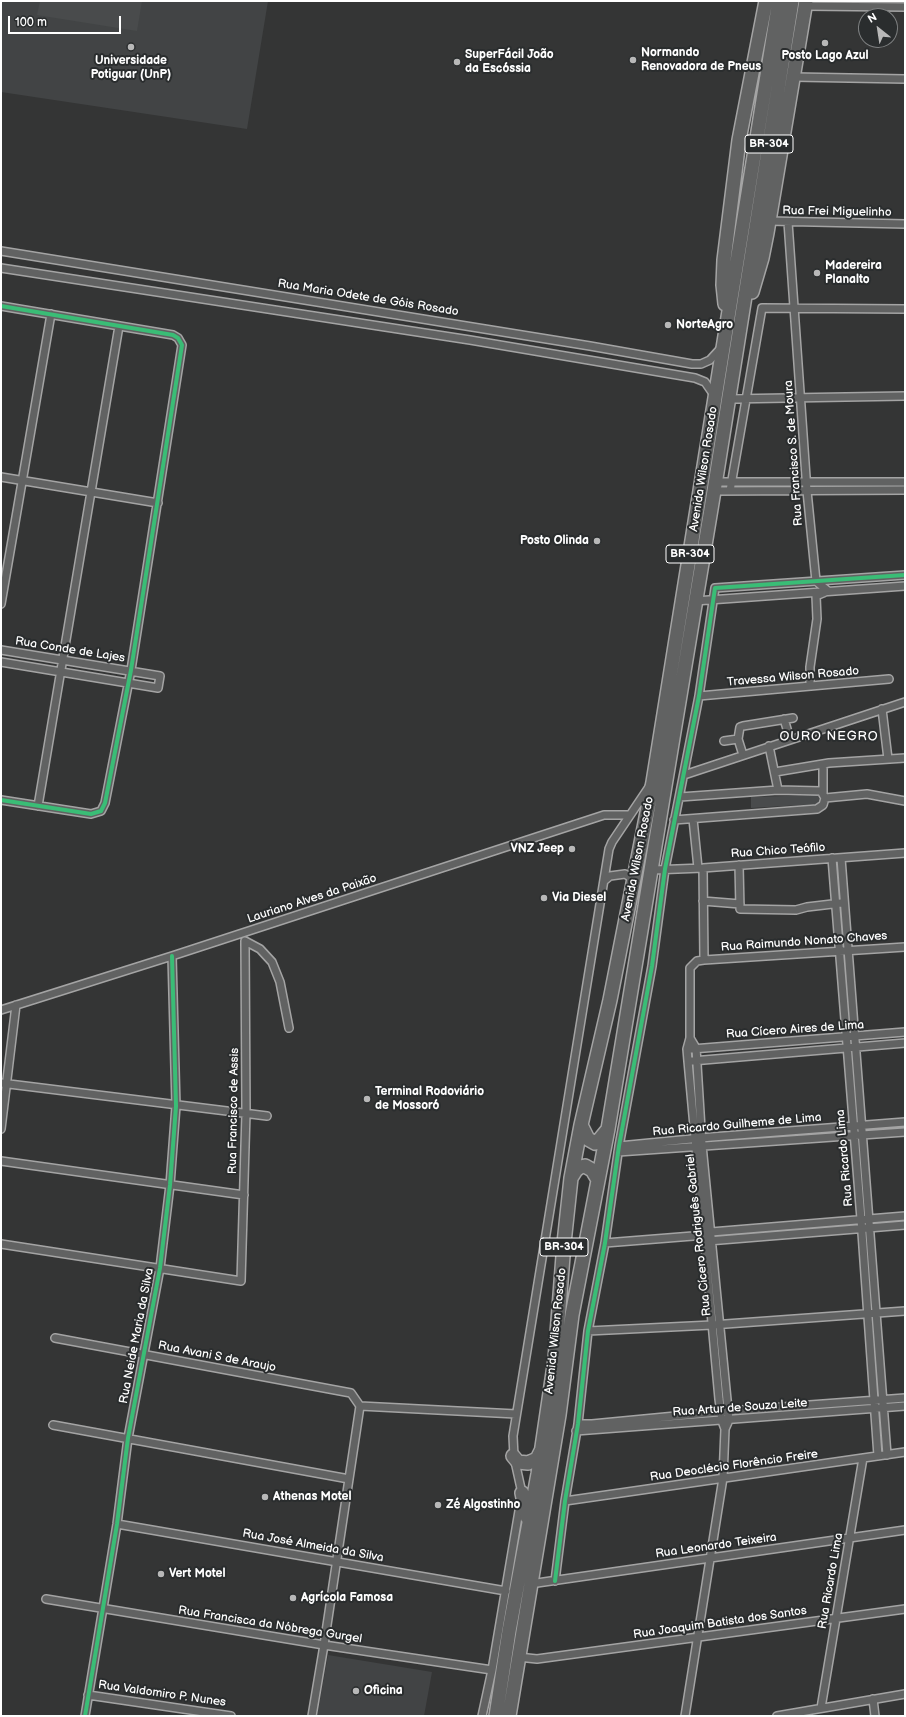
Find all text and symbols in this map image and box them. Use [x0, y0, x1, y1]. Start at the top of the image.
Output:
scale bar [10, 8, 123, 34]
north arrow [858, 8, 898, 48]
text: N [865, 10, 879, 26]
text: 100 m [15, 15, 47, 30]
marker: Posto Lago Azul [820, 38, 830, 48]
marker: Universidade Potiguar (UnP) [126, 42, 136, 52]
place label: Normando Renovadora de Pneus [641, 46, 761, 74]
place label: SuperFácil João da Escóssia [465, 48, 554, 76]
place label: Posto Lago Azul [781, 49, 869, 63]
place label: Universidade Potiguar (UnP) [91, 54, 171, 82]
marker: Normando Renovadora de Pneus [628, 55, 638, 65]
marker: SuperFácil João da Escóssia [452, 57, 462, 67]
road number: BR-304 [745, 135, 793, 153]
street label: Rua Frei Miguelinho [782, 204, 892, 220]
place label: Madereira Planalto [825, 259, 882, 287]
marker: Madereira Planalto [812, 268, 822, 278]
street label: Rua Maria Odete de Góis Rosado [276, 277, 460, 319]
place label: NorteAgro [676, 318, 733, 332]
marker: NorteAgro [663, 320, 673, 330]
street label: Rua Francisco S. de Moura [782, 380, 806, 526]
street label: Avenida Wilson Rosado [687, 405, 721, 533]
place label: Posto Olinda [520, 534, 589, 548]
marker: Posto Olinda [592, 536, 602, 546]
road number: BR-304 [666, 545, 714, 563]
street label: Rua Conde de Lajes [14, 634, 126, 666]
street label: Travessa Wilson Rosado [726, 664, 860, 690]
district label: OURO NEGRO [779, 729, 879, 745]
street label: Avenida Wilson Rosado [619, 795, 657, 923]
street label: Rua Chico Teófilo [730, 841, 826, 861]
place label: VNZ Jeep [510, 842, 564, 856]
marker: VNZ Jeep [567, 844, 577, 854]
street label: Lauriano Alves da Paixão [245, 871, 379, 927]
place label: Via Diesel [552, 891, 606, 905]
marker: Via Diesel [539, 893, 549, 903]
street label: Rua Raimundo Nonato Chaves [720, 929, 888, 955]
street label: Rua Cícero Aires de Lima [725, 1018, 865, 1042]
street label: Rua Francisco de Assis [226, 1048, 242, 1174]
place label: Terminal Rodoviário de Mossoró [375, 1085, 484, 1113]
marker: Terminal Rodoviário de Mossoró [362, 1094, 372, 1104]
street label: Rua Ricardo Lima [834, 1109, 856, 1207]
street label: Rua Ricardo Guilheme de Lima [652, 1110, 822, 1140]
street label: Rua Cícero Rodriguês Gabriel [683, 1153, 715, 1317]
road number: BR-304 [540, 1238, 588, 1256]
street label: Rua Neide Maria da Silva [117, 1267, 157, 1405]
street label: Avenida Wilson Rosado [542, 1267, 570, 1395]
street label: Rua Avani S de Araujo [157, 1339, 277, 1375]
street label: Rua Artur de Souza Leite [672, 1396, 808, 1420]
street label: Rua Deoclécio Florêncio Freire [649, 1447, 819, 1485]
place label: Athenas Motel [273, 1490, 352, 1504]
marker: Athenas Motel [260, 1492, 270, 1502]
place label: Zé Algostinho [446, 1498, 520, 1512]
marker: Zé Algostinho [433, 1500, 443, 1510]
street label: Rua José Almeida da Silva [241, 1526, 385, 1566]
street label: Rua Leonardo Teixeira [654, 1530, 778, 1562]
street label: Rua Ricardo Lima [815, 1532, 847, 1630]
place label: Vert Motel [169, 1567, 226, 1581]
marker: Vert Motel [156, 1569, 166, 1579]
place label: Agrícola Famosa [301, 1591, 393, 1605]
marker: Agrícola Famosa [288, 1593, 298, 1603]
street label: Rua Francisca da Nóbrega Gurgel [177, 1603, 363, 1647]
street label: Rua Joaquim Batista dos Santos [632, 1604, 808, 1642]
street label: Rua Valdomiro P. Nunes [97, 1678, 227, 1710]
place label: Oficina [364, 1684, 403, 1698]
marker: Oficina [351, 1686, 361, 1696]

